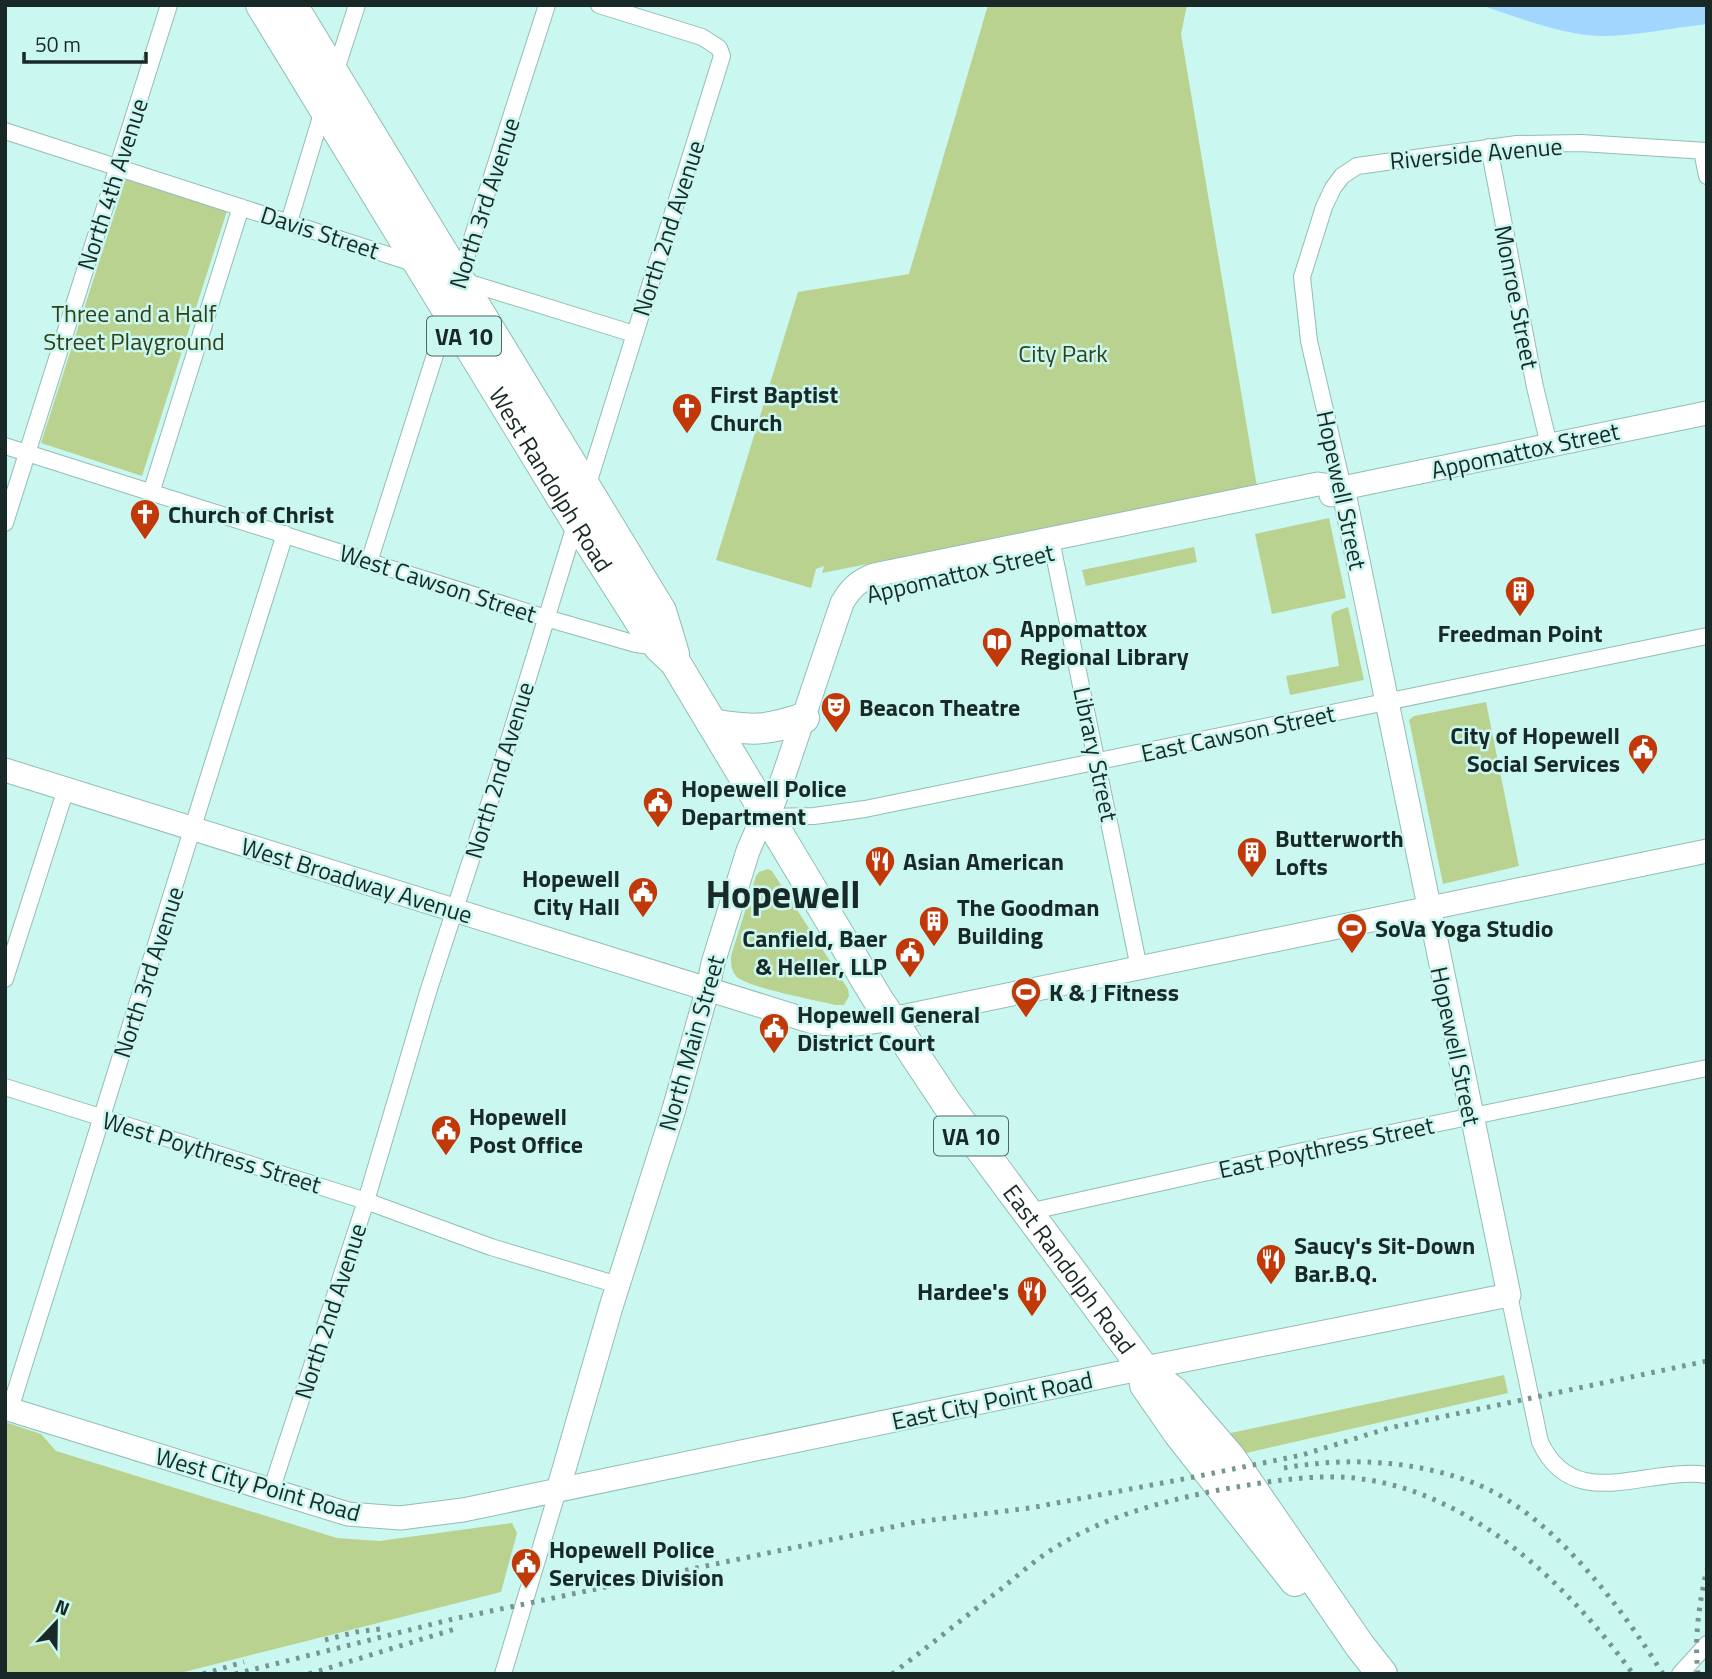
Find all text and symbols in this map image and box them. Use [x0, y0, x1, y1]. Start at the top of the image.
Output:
scale bar [24, 21, 147, 65]
text: 50 m [35, 28, 81, 60]
street label: North 4th Avenue [67, 93, 157, 275]
street label: North 3rd Avenue [439, 113, 529, 293]
street label: Riverside Avenue [1388, 128, 1564, 178]
street label: North 2nd Avenue [623, 135, 713, 321]
street label: Davis Street [256, 196, 384, 268]
street label: Monroe Street [1485, 222, 1549, 372]
park label: Three and a Half Street Playground [43, 295, 225, 359]
road number: VA 10 [427, 316, 501, 356]
park label: City Park [1018, 335, 1108, 371]
place label: First Baptist Church [710, 376, 838, 440]
street label: West Randolph Road [480, 380, 622, 579]
church icon: First Baptist Church [670, 391, 704, 435]
street label: Hopewell Street [1308, 407, 1377, 573]
street label: Appomattox Street [1428, 412, 1623, 488]
place label: Church of Christ [168, 496, 334, 532]
church icon: Church of Christ [128, 497, 162, 541]
street label: West Cawson Street [335, 534, 542, 632]
street label: Appomattox Street [863, 534, 1058, 612]
building icon: Freedman Point [1503, 574, 1537, 618]
place label: Appomattox Regional Library [1020, 610, 1189, 674]
place label: Freedman Point [1438, 615, 1603, 651]
library icon: Appomattox Regional Library [980, 625, 1014, 669]
street label: North 2nd Avenue [455, 677, 543, 863]
street label: Library Street [1064, 683, 1128, 825]
place label: Beacon Theatre [859, 689, 1020, 725]
theatre icon: Beacon Theatre [819, 690, 853, 734]
street label: East Cawson Street [1138, 695, 1339, 771]
place label: City of Hopewell Social Services [1450, 717, 1620, 781]
public building icon: City of Hopewell Social Services [1626, 732, 1660, 776]
place label: Hopewell Police Department [681, 770, 847, 834]
public building icon: Hopewell Police Department [641, 785, 675, 829]
place label: Butterworth Lofts [1275, 820, 1404, 884]
street label: West Broadway Avenue [237, 828, 477, 932]
building icon: Butterworth Lofts [1235, 835, 1269, 879]
place label: Asian American [903, 843, 1064, 879]
restaurant icon: Asian American [863, 844, 897, 888]
place label: Hopewell City Hall [522, 860, 620, 924]
district label: Hopewell [705, 865, 861, 923]
public building icon: Hopewell City Hall [626, 875, 660, 919]
street label: North 3rd Avenue [103, 882, 193, 1062]
place label: The Goodman Building [957, 889, 1099, 953]
building icon: The Goodman Building [917, 904, 951, 948]
place label: SoVa Yoga Studio [1375, 910, 1554, 946]
sports icon: SoVa Yoga Studio [1335, 911, 1369, 955]
place label: Canfield, Baer & Heller, LLP [742, 920, 887, 984]
public building icon: Canfield, Baer & Heller, LLP [893, 935, 927, 979]
street label: North Main Street [649, 950, 733, 1135]
street label: Hopewell Street [1422, 963, 1491, 1129]
place label: K & J Fitness [1049, 974, 1179, 1010]
sports icon: K & J Fitness [1009, 975, 1043, 1019]
place label: Hopewell General District Court [797, 996, 980, 1060]
public building icon: Hopewell General District Court [757, 1011, 791, 1055]
place label: Hopewell Post Office [469, 1098, 583, 1162]
street label: West Poythress Street [98, 1102, 326, 1203]
street label: East Poythress Street [1215, 1106, 1438, 1187]
public building icon: Hopewell Post Office [429, 1113, 463, 1157]
road number: VA 10 [934, 1116, 1008, 1156]
street label: East Randolph Road [995, 1176, 1145, 1361]
street label: North 2nd Avenue [285, 1218, 375, 1404]
place label: Saucy's Sit-Down Bar.B.Q. [1294, 1227, 1475, 1291]
restaurant icon: Saucy's Sit-Down Bar.B.Q. [1254, 1242, 1288, 1286]
place label: Hardee's [917, 1273, 1009, 1309]
restaurant icon: Hardee's [1015, 1274, 1049, 1318]
street label: East City Point Road [888, 1361, 1096, 1439]
street label: West City Point Road [151, 1437, 365, 1531]
place label: Hopewell Police Services Division [549, 1531, 724, 1595]
public building icon: Hopewell Police Services Division [509, 1546, 543, 1590]
north arrow [21, 1588, 91, 1658]
text: N [51, 1591, 74, 1623]

